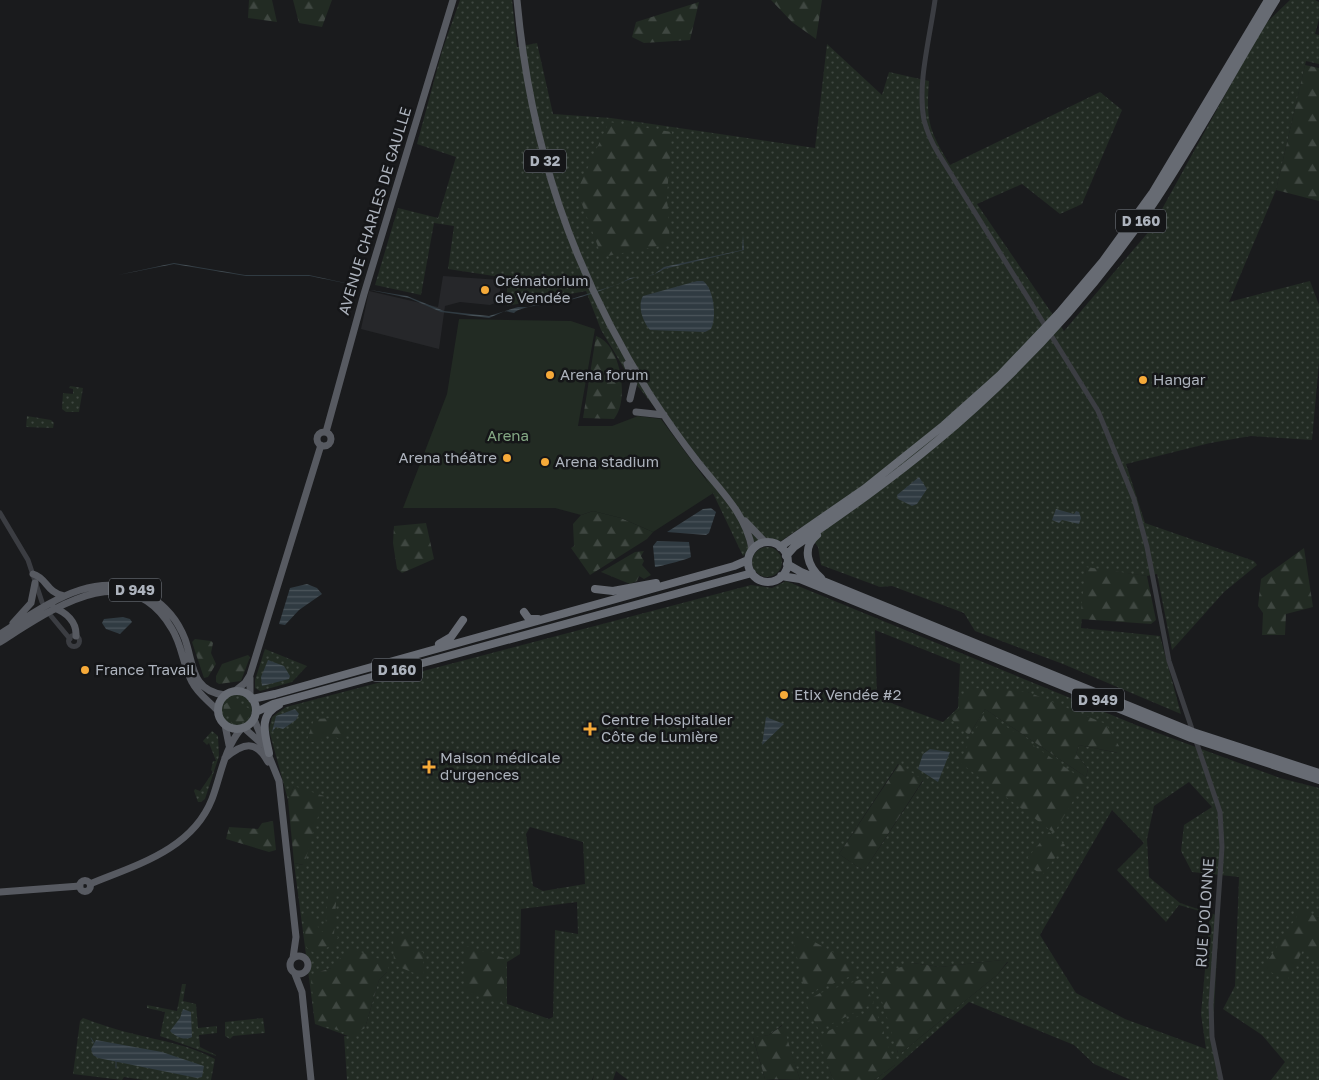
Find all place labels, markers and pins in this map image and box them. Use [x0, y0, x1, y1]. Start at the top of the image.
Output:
place label: Crématorium de Vendée [495, 271, 588, 306]
marker: Crématorium de Vendée [479, 284, 491, 296]
place label: Arena forum [560, 365, 648, 383]
marker: Arena forum [544, 369, 556, 381]
place label: Hangar [1153, 370, 1206, 388]
marker: Hangar [1137, 374, 1149, 386]
place label: Arena théâtre [398, 448, 497, 466]
marker: Arena théâtre [501, 452, 513, 464]
place label: Arena stadium [555, 452, 659, 470]
marker: Arena stadium [539, 456, 551, 468]
place label: France Travail [95, 660, 195, 678]
marker: France Travail [79, 664, 91, 676]
place label: Etix Vendée #2 [794, 685, 902, 703]
marker: Etix Vendée #2 [778, 689, 790, 701]
place label: Centre Hospitalier Côte de Lumière [601, 710, 733, 745]
marker: Centre Hospitalier Côte de Lumière [583, 722, 597, 736]
place label: Maison médicale d'urgences [440, 748, 561, 783]
marker: Maison médicale d'urgences [422, 760, 436, 774]

